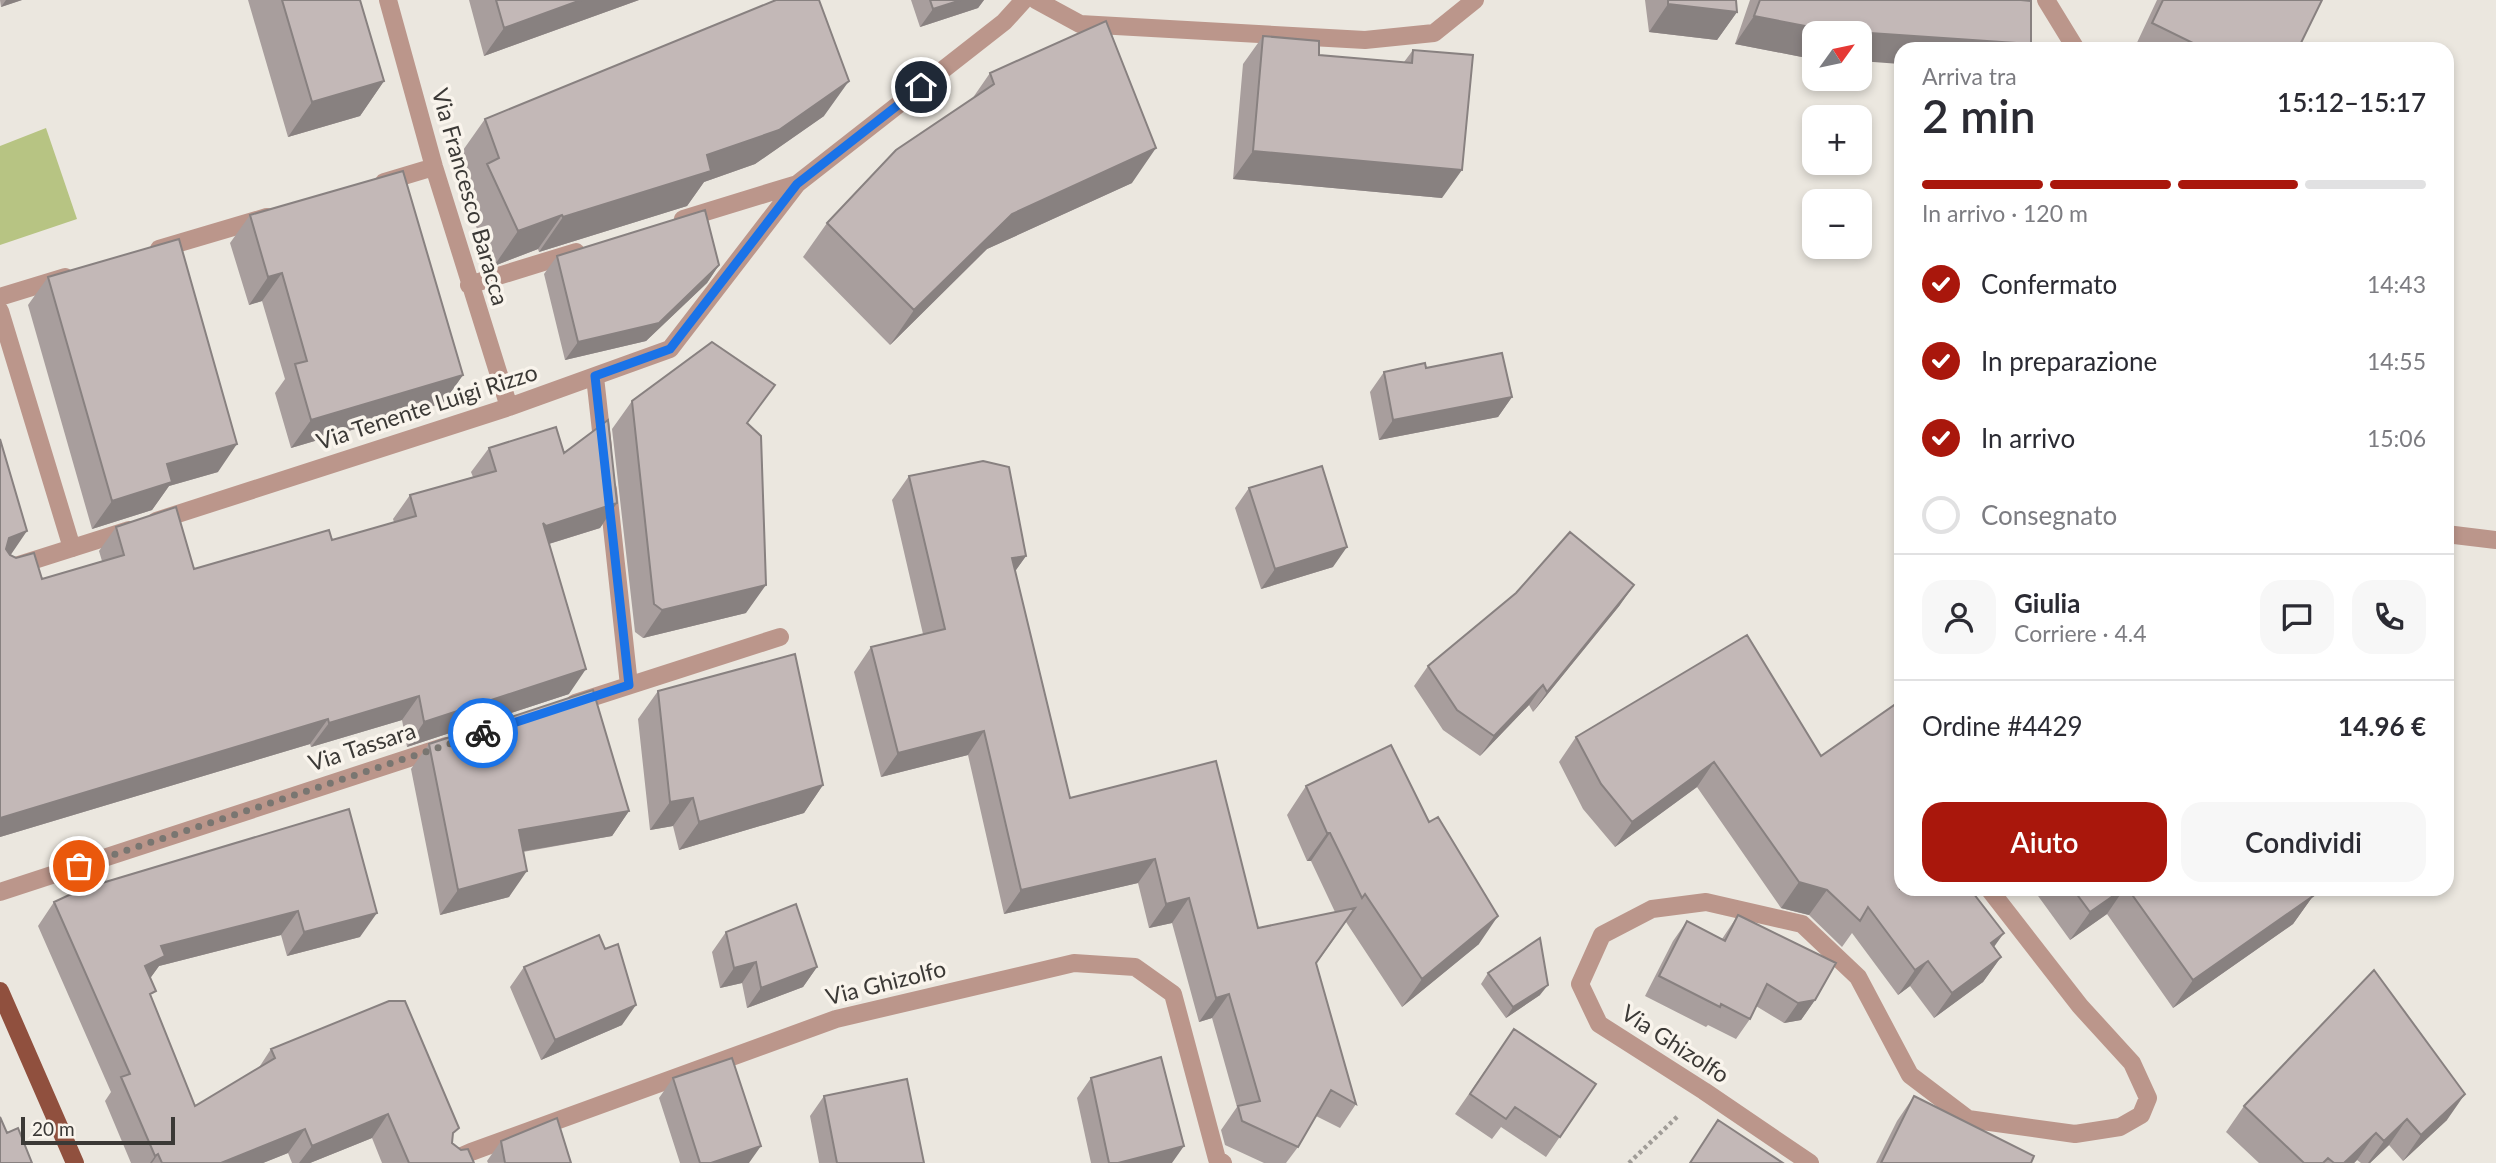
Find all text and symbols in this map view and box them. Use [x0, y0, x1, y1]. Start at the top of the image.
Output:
north arrow [1802, 21, 1872, 91]
map controls [1802, 21, 1872, 259]
pin [891, 57, 951, 117]
text: Arriva tra [1922, 62, 2017, 90]
icon: home [902, 68, 940, 106]
street label: Via Francesco Baracca [427, 85, 515, 308]
text: 15:12–15:17 [2277, 86, 2426, 118]
text: 2 min [1922, 88, 2036, 143]
button: + [1802, 105, 1872, 175]
button: − [1802, 189, 1872, 259]
text: In arrivo · 120 m [1922, 199, 2088, 227]
icon: check [1922, 265, 1960, 303]
text: Confermato [1981, 268, 2117, 300]
text: 14:43 [2367, 270, 2426, 298]
icon: check [1922, 342, 1960, 380]
text: In preparazione [1981, 345, 2157, 377]
text: 14:55 [2367, 347, 2426, 375]
street label: Via Tenente Luigi Rizzo [313, 357, 541, 455]
icon: check [1922, 419, 1960, 457]
text: In arrivo [1981, 422, 2075, 454]
text: 15:06 [2367, 424, 2426, 452]
text: Consegnato [1981, 499, 2117, 531]
button: person [1922, 580, 1996, 654]
button: chat [2260, 580, 2334, 654]
button: phone [2352, 580, 2426, 654]
text: Giulia [2014, 587, 2080, 619]
text: Corriere · 4.4 [2014, 619, 2147, 647]
courier [448, 698, 518, 768]
text: Ordine #4429 [1922, 710, 2083, 742]
text: 14.96 € [2338, 710, 2426, 742]
icon: bike [464, 714, 502, 752]
street label: Via Tassara [305, 716, 419, 777]
button: Aiuto [1922, 802, 2167, 882]
button: Condividi [2181, 802, 2426, 882]
pin [49, 836, 109, 896]
icon: bag [60, 847, 98, 885]
street label: Via Ghizolfo [823, 954, 949, 1010]
street label: Via Ghizolfo [1616, 998, 1735, 1088]
scale bar [21, 1114, 175, 1146]
text: 20 m [32, 1117, 75, 1140]

